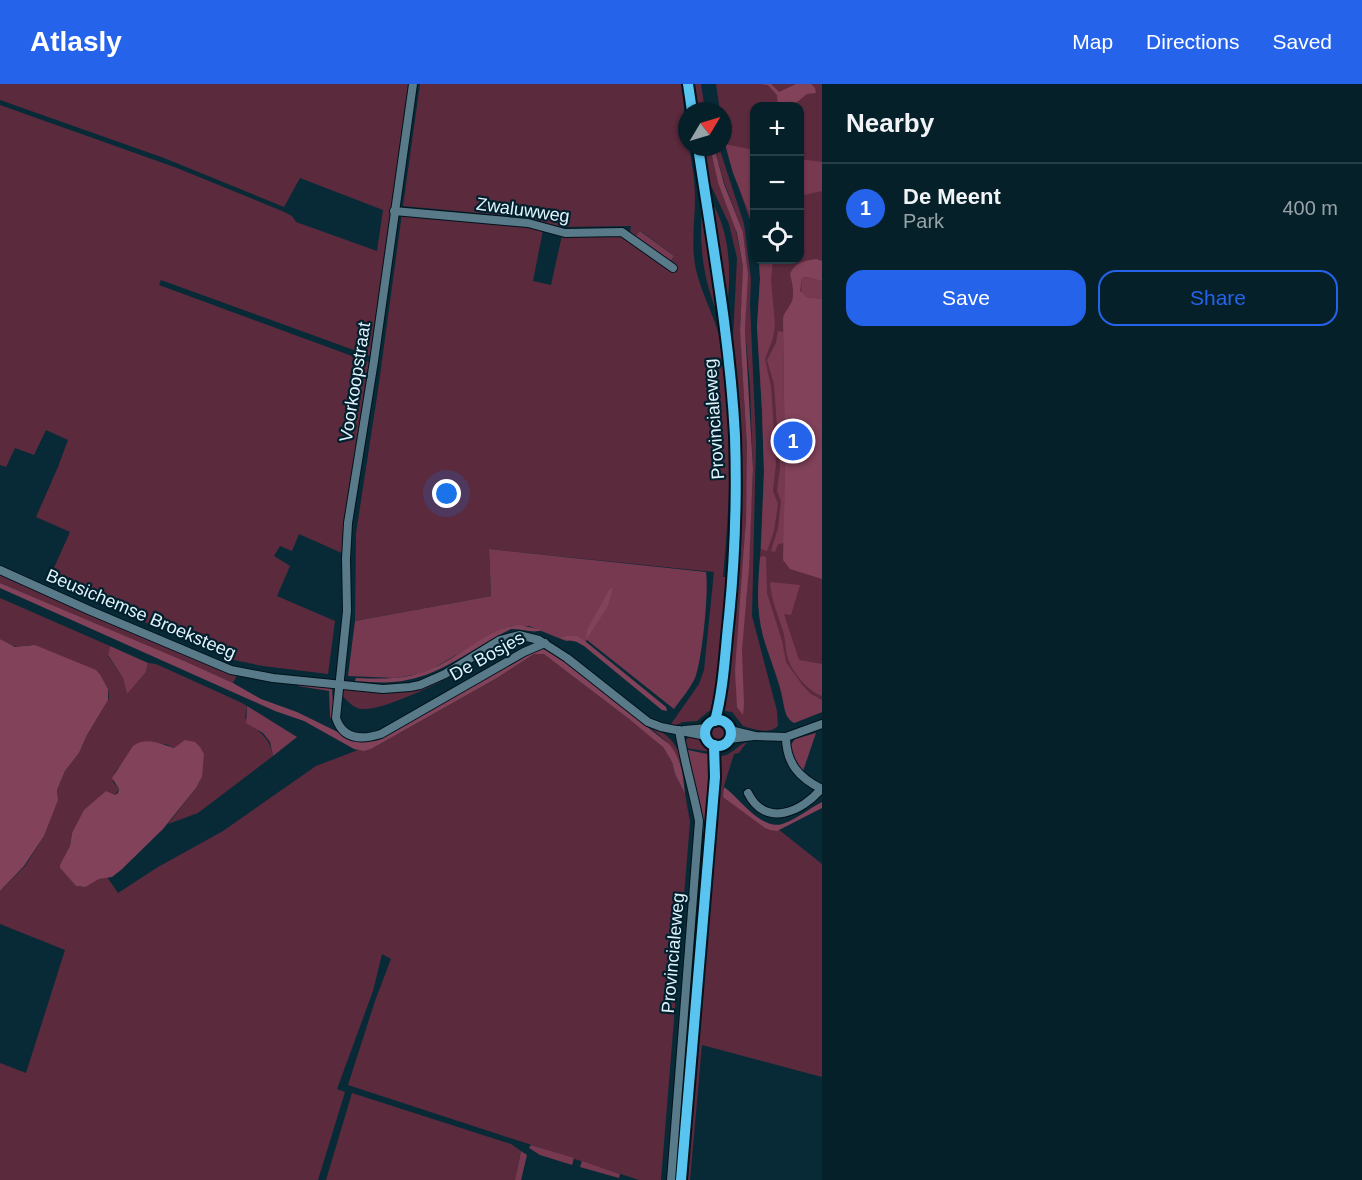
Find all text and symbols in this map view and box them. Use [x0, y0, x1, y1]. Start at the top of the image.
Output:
text: Atlasly [30, 26, 122, 57]
text: Map [1072, 30, 1113, 53]
text: Directions [1146, 30, 1239, 53]
text: Saved [1272, 30, 1332, 53]
north arrow [678, 102, 732, 156]
map controls [750, 102, 804, 264]
button: + [750, 102, 804, 156]
text: Nearby [846, 108, 934, 138]
button: − [750, 156, 804, 210]
text: De Meent [903, 184, 1001, 209]
street label: Zwaluwweg [475, 194, 571, 226]
text: 1 [860, 197, 871, 219]
text: 400 m [1282, 197, 1338, 219]
button: locate [750, 210, 804, 264]
text: Park [903, 210, 944, 232]
button: Save [846, 270, 1086, 326]
button: Share [1098, 270, 1338, 326]
street label: Voorkoopstraat [336, 321, 374, 443]
street label: Provincialeweg [700, 358, 728, 480]
pin: 1 [774, 418, 812, 464]
your location [432, 479, 461, 508]
street label: Beusichemse Broeksteeg [43, 565, 239, 663]
street label: De Bosjes [446, 627, 528, 685]
street label: Provincialeweg [658, 892, 688, 1014]

